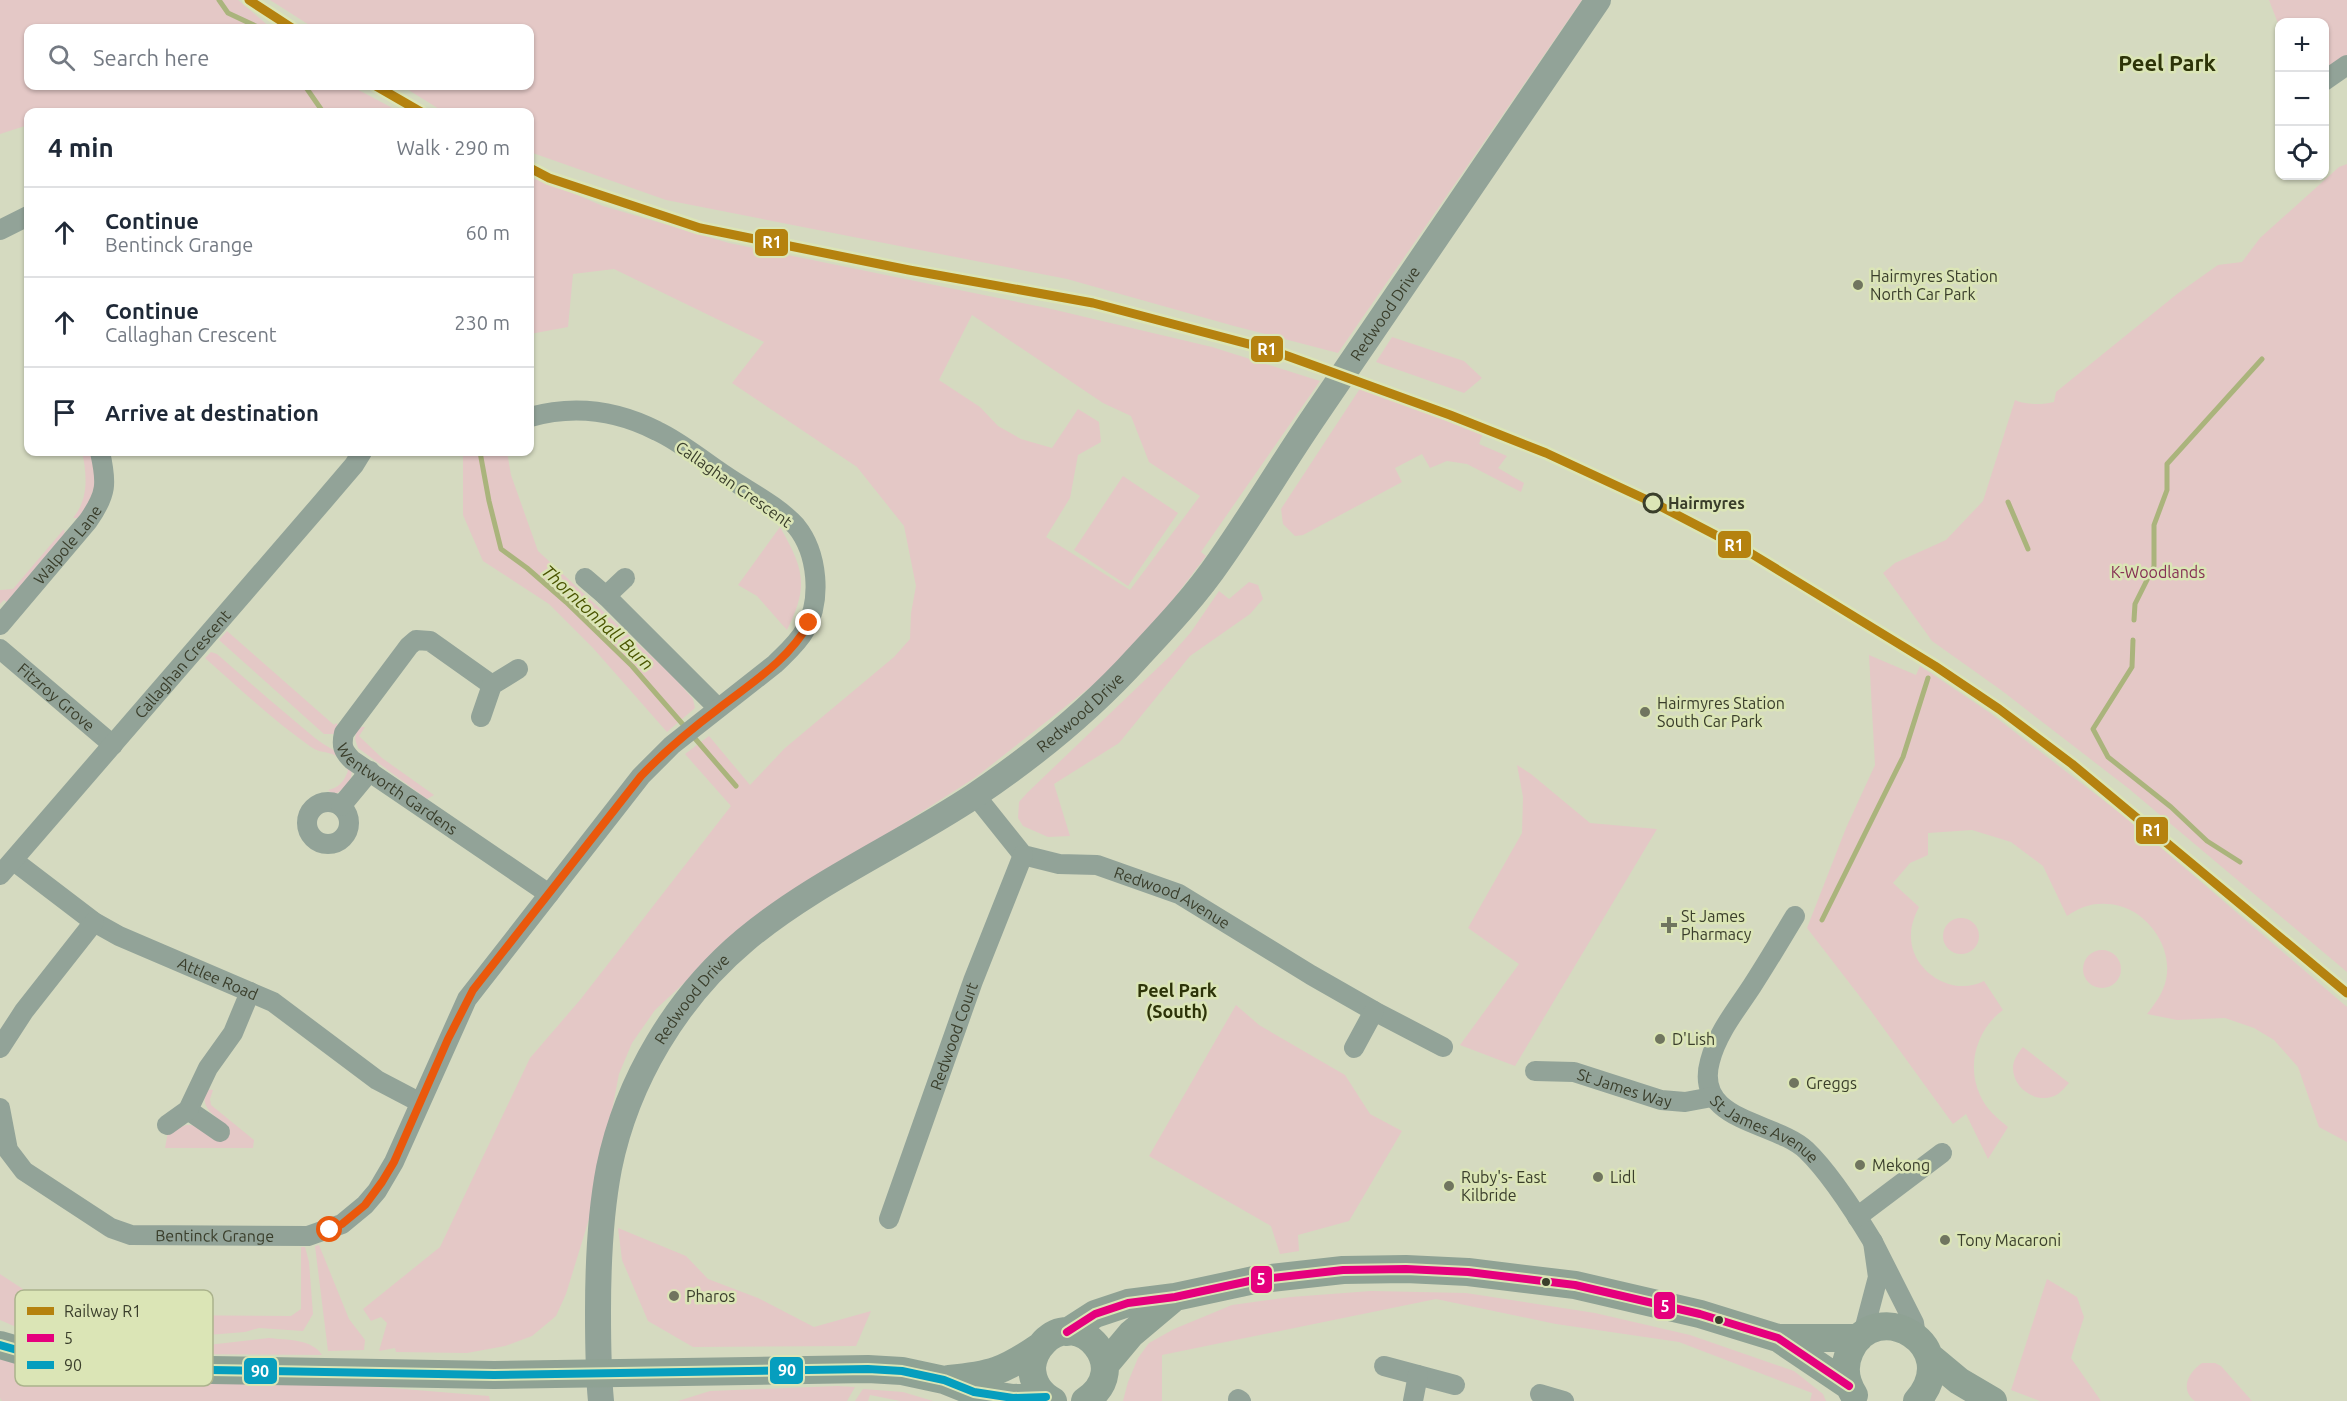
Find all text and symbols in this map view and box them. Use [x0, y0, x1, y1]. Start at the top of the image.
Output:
map controls [2275, 18, 2329, 180]
button: + [2275, 18, 2329, 72]
search box [24, 24, 534, 90]
icon: search [45, 41, 78, 74]
text: Search here [93, 45, 209, 70]
district label: Peel Park [2118, 50, 2216, 75]
button: − [2275, 72, 2329, 126]
button: locate [2275, 126, 2329, 180]
text: 4 min [48, 133, 114, 162]
text: Walk · 290 m [397, 136, 510, 159]
text: Continue [105, 208, 199, 233]
icon: ahead [48, 216, 81, 249]
text: 60 m [466, 221, 510, 244]
line badge: R1 [754, 228, 789, 257]
text: Bentinck Grange [105, 233, 253, 256]
text: R1 [762, 233, 782, 251]
street label: Redwood Drive [1346, 263, 1423, 364]
place label: Hairmyres Station North Car Park [1870, 267, 1998, 303]
marker: Hairmyres Station North Car Park [1851, 278, 1865, 292]
text: Continue [105, 298, 199, 323]
icon: ahead [48, 306, 81, 339]
text: 230 m [454, 311, 510, 334]
text: Callaghan Crescent [105, 323, 277, 346]
line badge: R1 [1250, 335, 1284, 363]
text: R1 [1257, 340, 1277, 358]
icon: arrive [48, 396, 81, 429]
text: Arrive at destination [105, 400, 319, 425]
street label: Callaghan Crescent [673, 437, 796, 531]
marker: Hairmyres [1643, 493, 1663, 513]
place label: Hairmyres [1668, 494, 1745, 512]
street label: Walpole Lane [30, 502, 105, 588]
line badge: R1 [1717, 530, 1752, 559]
text: R1 [1724, 536, 1744, 554]
water label: Thorntonhall Burn [538, 560, 658, 674]
park label: K-Woodlands [2111, 563, 2205, 581]
street label: Callaghan Crescent [131, 606, 235, 722]
route end [795, 609, 821, 635]
street label: Fitzroy Grove [14, 659, 99, 735]
street label: Redwood Drive [1033, 669, 1127, 756]
place label: Hairmyres Station South Car Park [1657, 694, 1785, 730]
marker: Hairmyres Station South Car Park [1638, 705, 1652, 719]
street label: Wentworth Gardens [333, 740, 461, 838]
line badge: R1 [2135, 816, 2169, 845]
text: R1 [2142, 821, 2162, 839]
street label: Redwood Avenue [1112, 863, 1233, 932]
place label: St James Pharmacy [1681, 907, 1752, 943]
marker: St James Pharmacy [1662, 918, 1676, 932]
street label: Redwood Drive [650, 950, 733, 1047]
street label: Attlee Road [175, 953, 261, 1004]
street label: Redwood Court [926, 979, 981, 1092]
district label: Peel Park (South) [1137, 980, 1217, 1022]
place label: D'Lish [1672, 1030, 1715, 1048]
marker: D'Lish [1653, 1032, 1667, 1046]
street label: St James Way [1575, 1065, 1673, 1110]
place label: Greggs [1806, 1074, 1857, 1092]
marker: Greggs [1787, 1076, 1801, 1090]
street label: St James Avenue [1707, 1092, 1823, 1166]
place label: Mekong [1872, 1156, 1930, 1174]
marker: Mekong [1853, 1158, 1867, 1172]
place label: Ruby's- East Kilbride [1461, 1168, 1547, 1204]
place label: Lidl [1610, 1168, 1636, 1186]
marker: Lidl [1591, 1170, 1605, 1184]
marker: Ruby's- East Kilbride [1442, 1179, 1456, 1193]
route start [316, 1216, 342, 1242]
street label: Bentinck Grange [155, 1226, 274, 1245]
place label: Tony Macaroni [1957, 1231, 2061, 1249]
marker: Tony Macaroni [1938, 1233, 1952, 1247]
line badge: 5 [1250, 1265, 1273, 1294]
text: 5 [1256, 1270, 1266, 1288]
unlabelled marker [1540, 1276, 1552, 1288]
place label: Pharos [686, 1287, 735, 1305]
marker: Pharos [667, 1289, 681, 1303]
legend [15, 1290, 213, 1386]
line badge: 5 [1653, 1291, 1676, 1320]
text: 5 [1660, 1297, 1670, 1315]
text: Railway R1 [64, 1302, 141, 1320]
unlabelled marker [1713, 1314, 1725, 1326]
text: 5 [64, 1329, 73, 1347]
text: 90 [64, 1356, 82, 1374]
line badge: 90 [769, 1356, 804, 1385]
line badge: 90 [243, 1357, 278, 1385]
text: 90 [778, 1361, 796, 1379]
text: 90 [251, 1362, 269, 1380]

